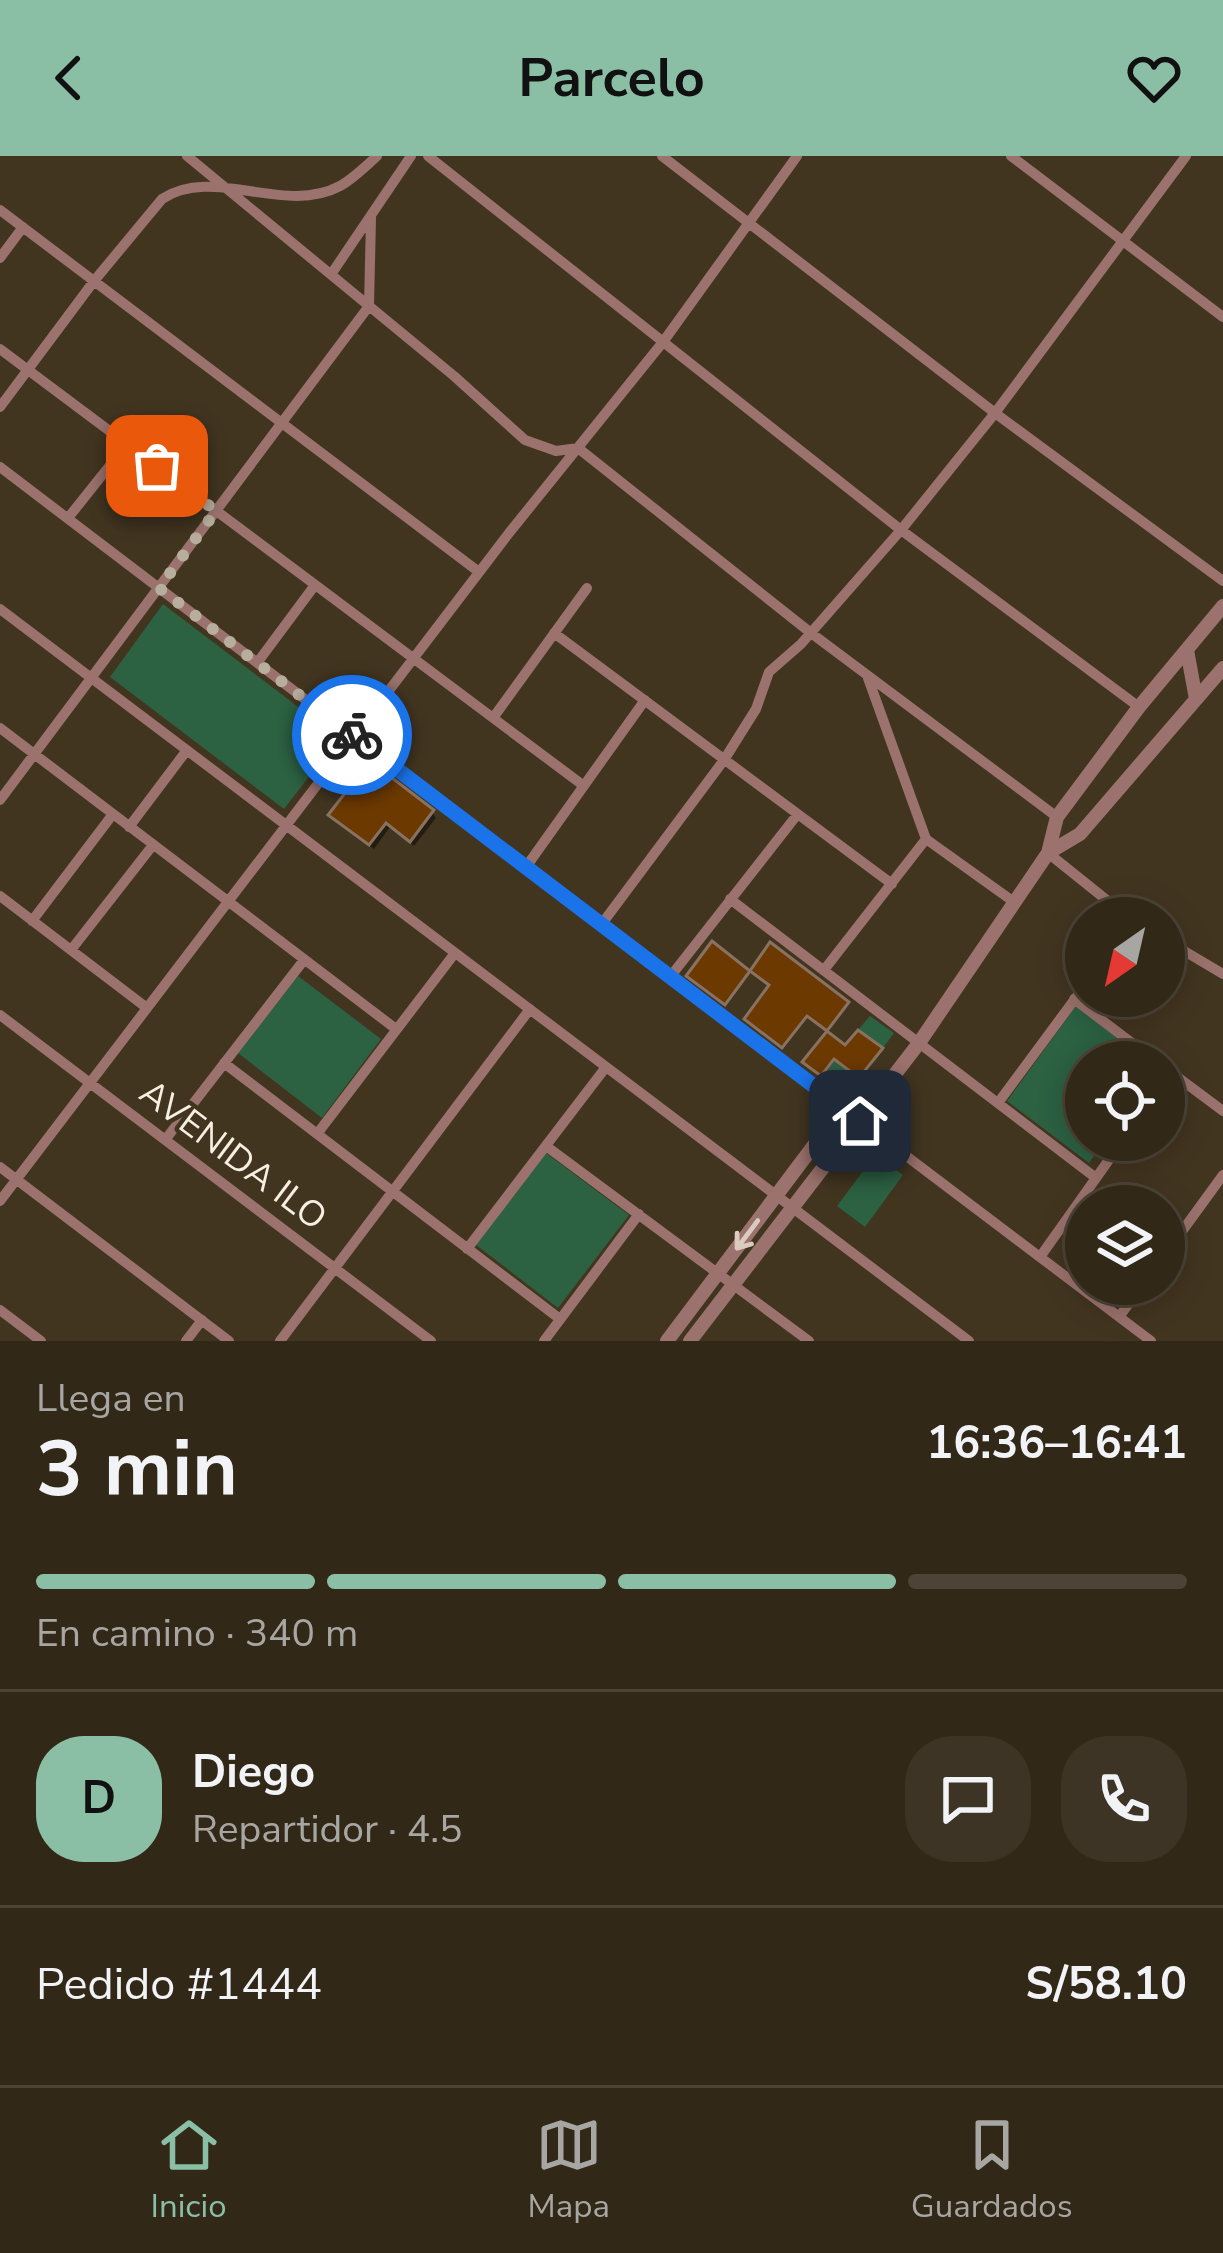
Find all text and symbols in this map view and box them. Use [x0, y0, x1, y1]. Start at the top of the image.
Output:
text: Parcelo [518, 41, 705, 115]
icon: back [36, 45, 102, 111]
icon: heart [1121, 45, 1187, 111]
pin [106, 415, 208, 517]
icon: bag [124, 433, 190, 499]
courier [292, 675, 412, 795]
icon: bike [319, 702, 385, 768]
north arrow [1065, 897, 1185, 1017]
map controls [1065, 897, 1185, 1305]
button: locate [1065, 1041, 1185, 1161]
street label: AVENIDA ILO [129, 1069, 337, 1242]
pin [809, 1070, 911, 1172]
icon: home [827, 1088, 893, 1154]
button: layers [1065, 1185, 1185, 1305]
one-way arrow [734, 1219, 760, 1251]
text: Llega en [36, 1372, 186, 1425]
text: 16:36–16:41 [926, 1413, 1187, 1474]
text: 3 min [36, 1416, 238, 1523]
text: En camino · 340 m [36, 1607, 358, 1660]
button: chat [905, 1736, 1031, 1862]
button: phone [1061, 1736, 1187, 1862]
text: Diego [192, 1742, 315, 1803]
text: D [82, 1768, 116, 1829]
text: Repartidor · 4.5 [192, 1803, 463, 1856]
text: Pedido #1444 [36, 1954, 322, 2015]
text: S/58.10 [1025, 1954, 1187, 2015]
tab: Inicio [150, 2112, 227, 2229]
tab: Mapa [527, 2112, 610, 2229]
tab: Guardados [911, 2112, 1073, 2229]

